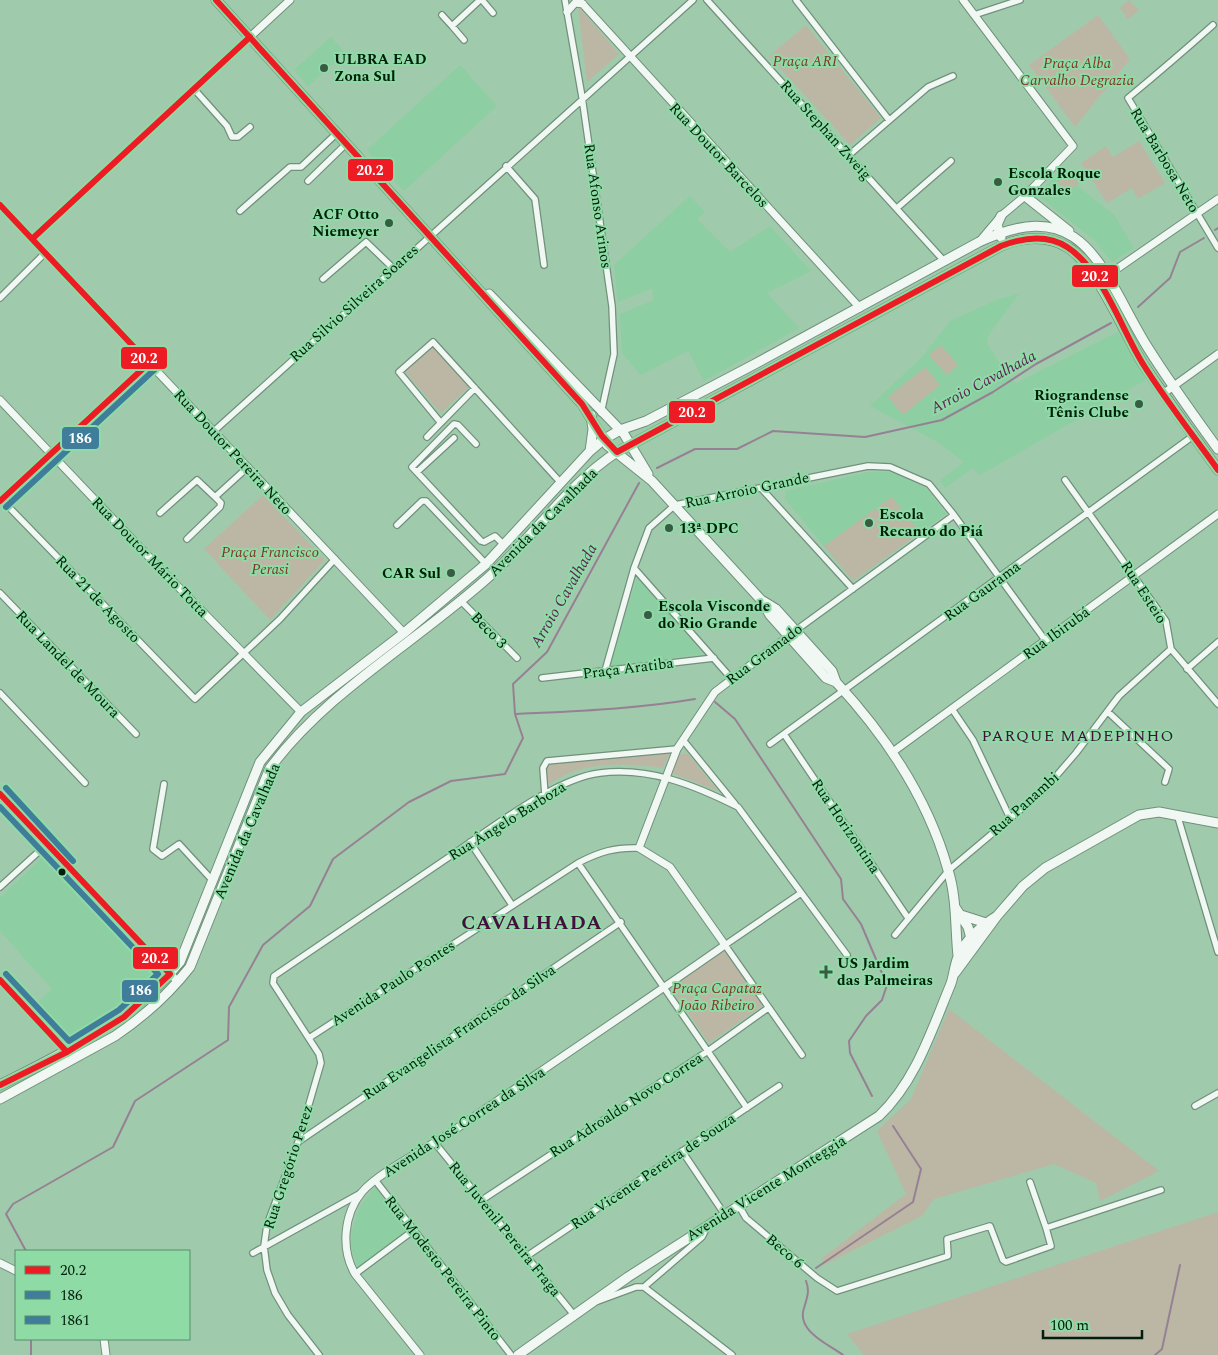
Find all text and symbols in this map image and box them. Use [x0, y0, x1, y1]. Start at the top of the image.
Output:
place label: ULBRA EAD Zona Sul [334, 48, 427, 88]
park label: Praça ARI [773, 50, 838, 73]
park label: Praça Alba Carvalho Degrazia [1020, 52, 1134, 92]
marker: ULBRA EAD Zona Sul [318, 62, 330, 74]
street label: Rua Stephan Zweig [774, 75, 877, 186]
street label: Rua Doutor Barcelos [663, 97, 774, 213]
street label: Rua Barbosa Neto [1124, 103, 1205, 217]
street label: Rua Afonso Arinos [577, 142, 618, 270]
line badge: 20.2 [347, 158, 394, 182]
text: 20.2 [356, 160, 384, 181]
place label: Escola Roque Gonzales [1008, 162, 1101, 202]
marker: Escola Roque Gonzales [992, 176, 1004, 188]
place label: ACF Otto Niemeyer [312, 203, 380, 243]
marker: ACF Otto Niemeyer [383, 217, 395, 229]
street label: Rua Silvio Silveira Soares [285, 239, 424, 368]
line badge: 20.2 [1071, 264, 1119, 288]
text: 20.2 [1081, 266, 1109, 287]
water label: Arroio Cavalhada [926, 344, 1041, 420]
line badge: 20.2 [120, 346, 168, 370]
text: 20.2 [130, 348, 158, 369]
street label: Rua Doutor Pereira Neto [168, 384, 297, 521]
place label: Riograndense Tênis Clube [1034, 384, 1129, 424]
marker: Riograndense Tênis Clube [1133, 398, 1145, 410]
line badge: 20.2 [668, 400, 716, 424]
text: 20.2 [678, 402, 706, 423]
line badge: 186 [61, 426, 100, 450]
text: 186 [68, 428, 92, 449]
street label: Avenida da Cavalhada [484, 462, 604, 582]
street label: Rua Arroio Grande [683, 466, 811, 515]
street label: Rua Doutor Mário Totta [86, 492, 214, 623]
place label: Escola Recanto do Piá [879, 503, 983, 543]
place label: 13ª DPC [679, 517, 739, 540]
marker: Escola Recanto do Piá [863, 517, 875, 529]
marker: 13ª DPC [663, 522, 675, 534]
water label: Arroio Cavalhada [524, 539, 603, 653]
park label: Praça Francisco Perasi [221, 541, 319, 581]
street label: Rua 21 de Agosto [50, 550, 146, 648]
street label: Rua Gaurama [939, 555, 1026, 627]
street label: Rua Esteio [1115, 556, 1173, 628]
place label: CAR Sul [382, 562, 441, 585]
marker: CAR Sul [445, 567, 457, 579]
place label: Escola Visconde do Rio Grande [658, 595, 770, 635]
street label: Rua Ibirubá [1018, 601, 1095, 666]
street label: Rua Landel de Moura [10, 605, 126, 724]
street label: Beco 3 [465, 607, 512, 654]
marker: Escola Visconde do Rio Grande [642, 609, 654, 621]
street label: Rua Gramado [721, 618, 808, 691]
street label: Praça Aratiba [581, 651, 676, 685]
district label: PARQUE MADEPINHO [982, 724, 1174, 748]
street label: Avenida da Cavalhada [208, 759, 287, 903]
street label: Rua Panambi [984, 766, 1065, 842]
street label: Rua Horizontina [805, 774, 886, 879]
street label: Rua Ângelo Barboza [444, 776, 571, 867]
unlabelled marker [57, 867, 67, 877]
district label: CAVALHADA [461, 908, 603, 938]
street label: Avenida Paulo Pontes [326, 934, 460, 1032]
line badge: 20.2 [132, 946, 179, 970]
text: 20.2 [141, 948, 169, 969]
place label: US Jardim das Palmeiras [837, 952, 933, 992]
street label: Rua Evangelista Francisco da Silva [358, 959, 561, 1106]
marker: US Jardim das Palmeiras [819, 965, 833, 979]
park label: Praça Capataz João Ribeiro [672, 977, 762, 1017]
line badge: 186 [121, 979, 159, 1003]
text: 186 [128, 980, 152, 1001]
street label: Rua Adroaldo Novo Correa [545, 1047, 708, 1164]
street label: Avenida José Correa da Silva [379, 1061, 551, 1184]
street label: Rua Gregório Perez [257, 1102, 319, 1232]
street label: Rua Vicente Pereira de Souza [566, 1107, 741, 1235]
street label: Avenida Vicente Monteggia [682, 1129, 851, 1247]
street label: Rua Juvenil Pereira Fraga [443, 1157, 567, 1303]
street label: Rua Modesto Pereira Pinto [378, 1191, 507, 1346]
street label: Beco 6 [760, 1228, 809, 1275]
legend [15, 1250, 190, 1340]
text: 20.2 [60, 1259, 86, 1282]
text: 186 [60, 1284, 83, 1307]
scale bar [1043, 1308, 1142, 1340]
text: 1861 [60, 1309, 90, 1332]
text: 100 m [1050, 1314, 1089, 1337]

